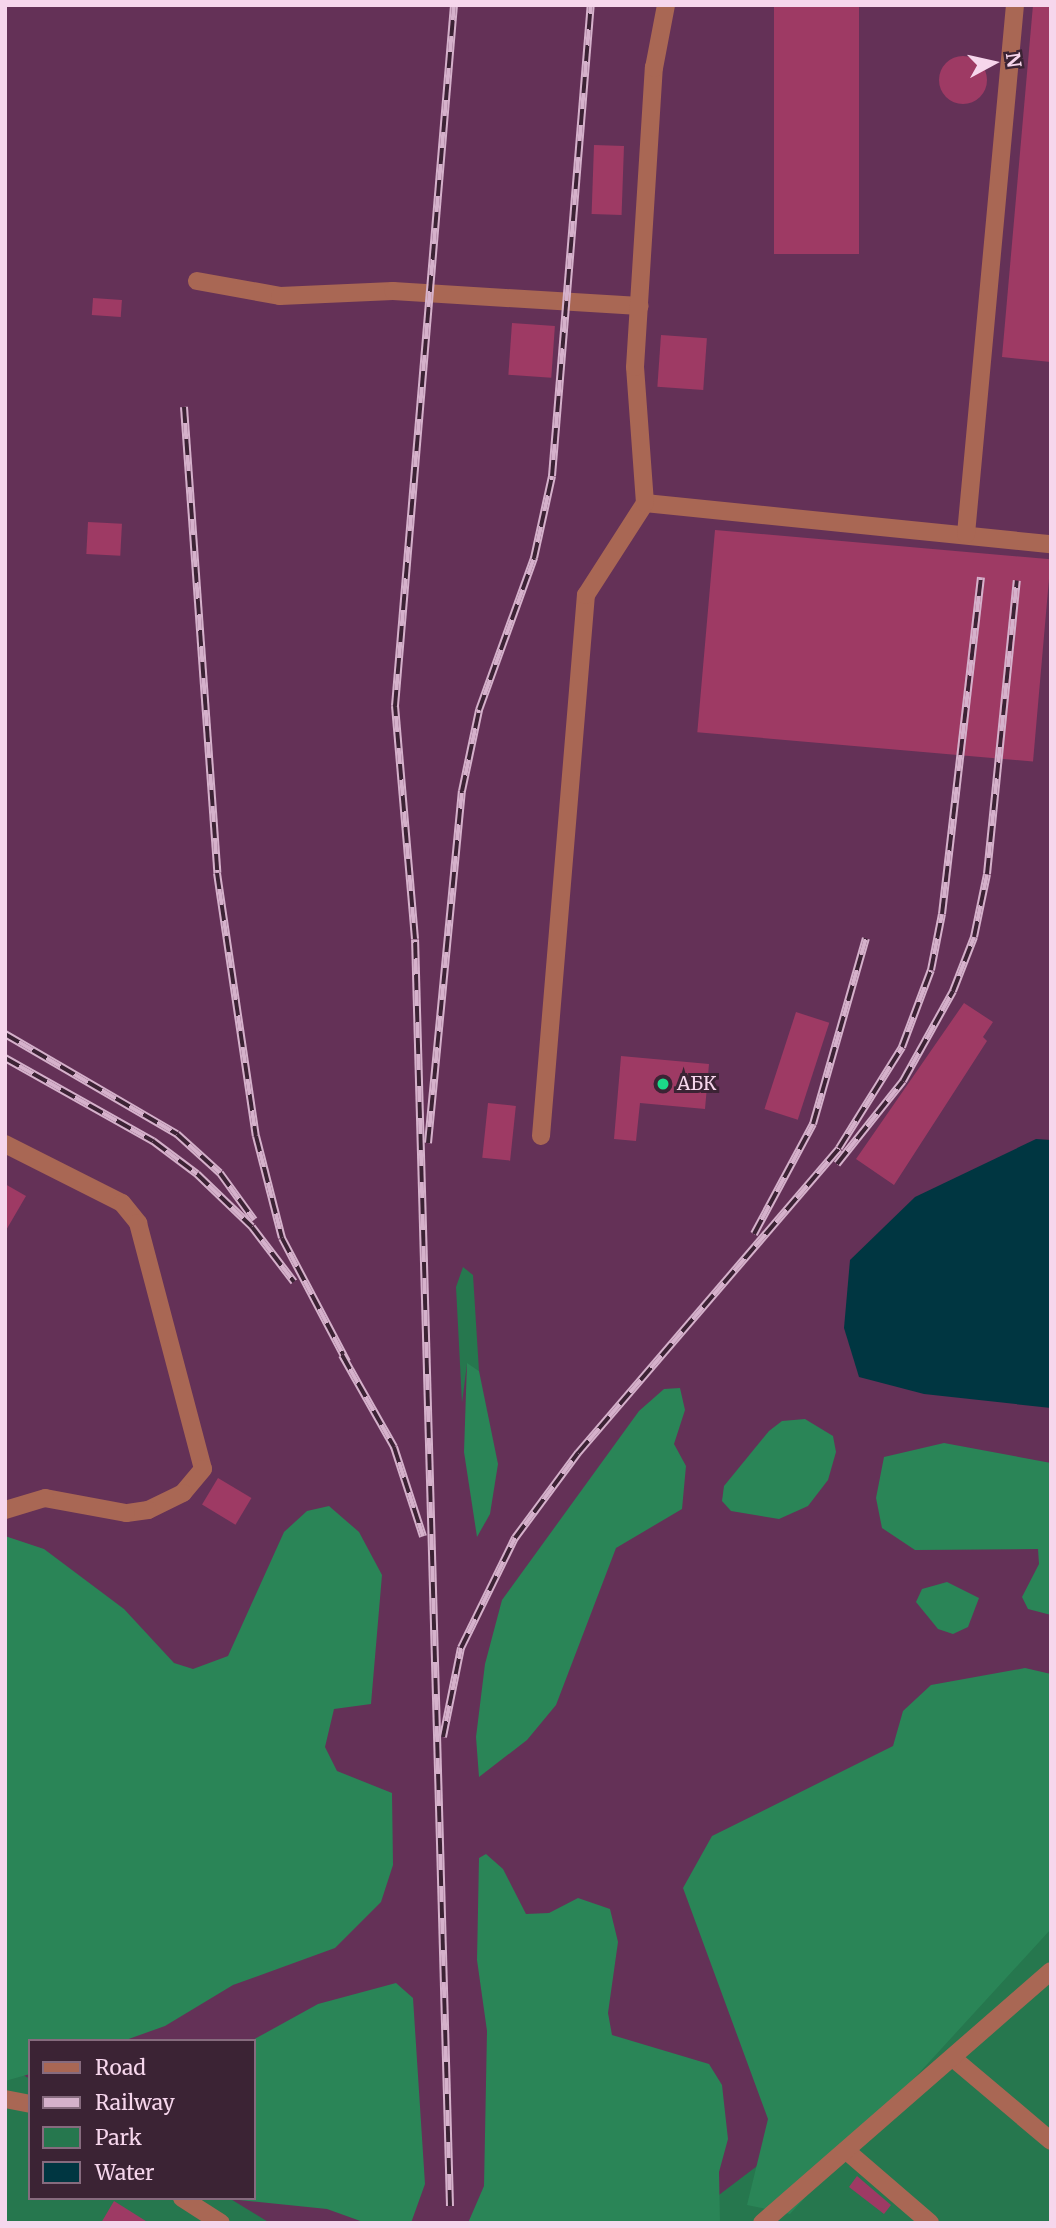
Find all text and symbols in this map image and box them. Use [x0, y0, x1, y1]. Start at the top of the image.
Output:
north arrow [958, 28, 1028, 98]
text: N [1001, 51, 1027, 69]
place label: АБК [677, 1073, 717, 1095]
marker: АБК [655, 1076, 671, 1092]
legend [28, 2039, 256, 2200]
text: Road [95, 2054, 146, 2081]
text: Railway [95, 2089, 175, 2116]
text: Park [95, 2124, 142, 2151]
text: Water [95, 2159, 154, 2186]

